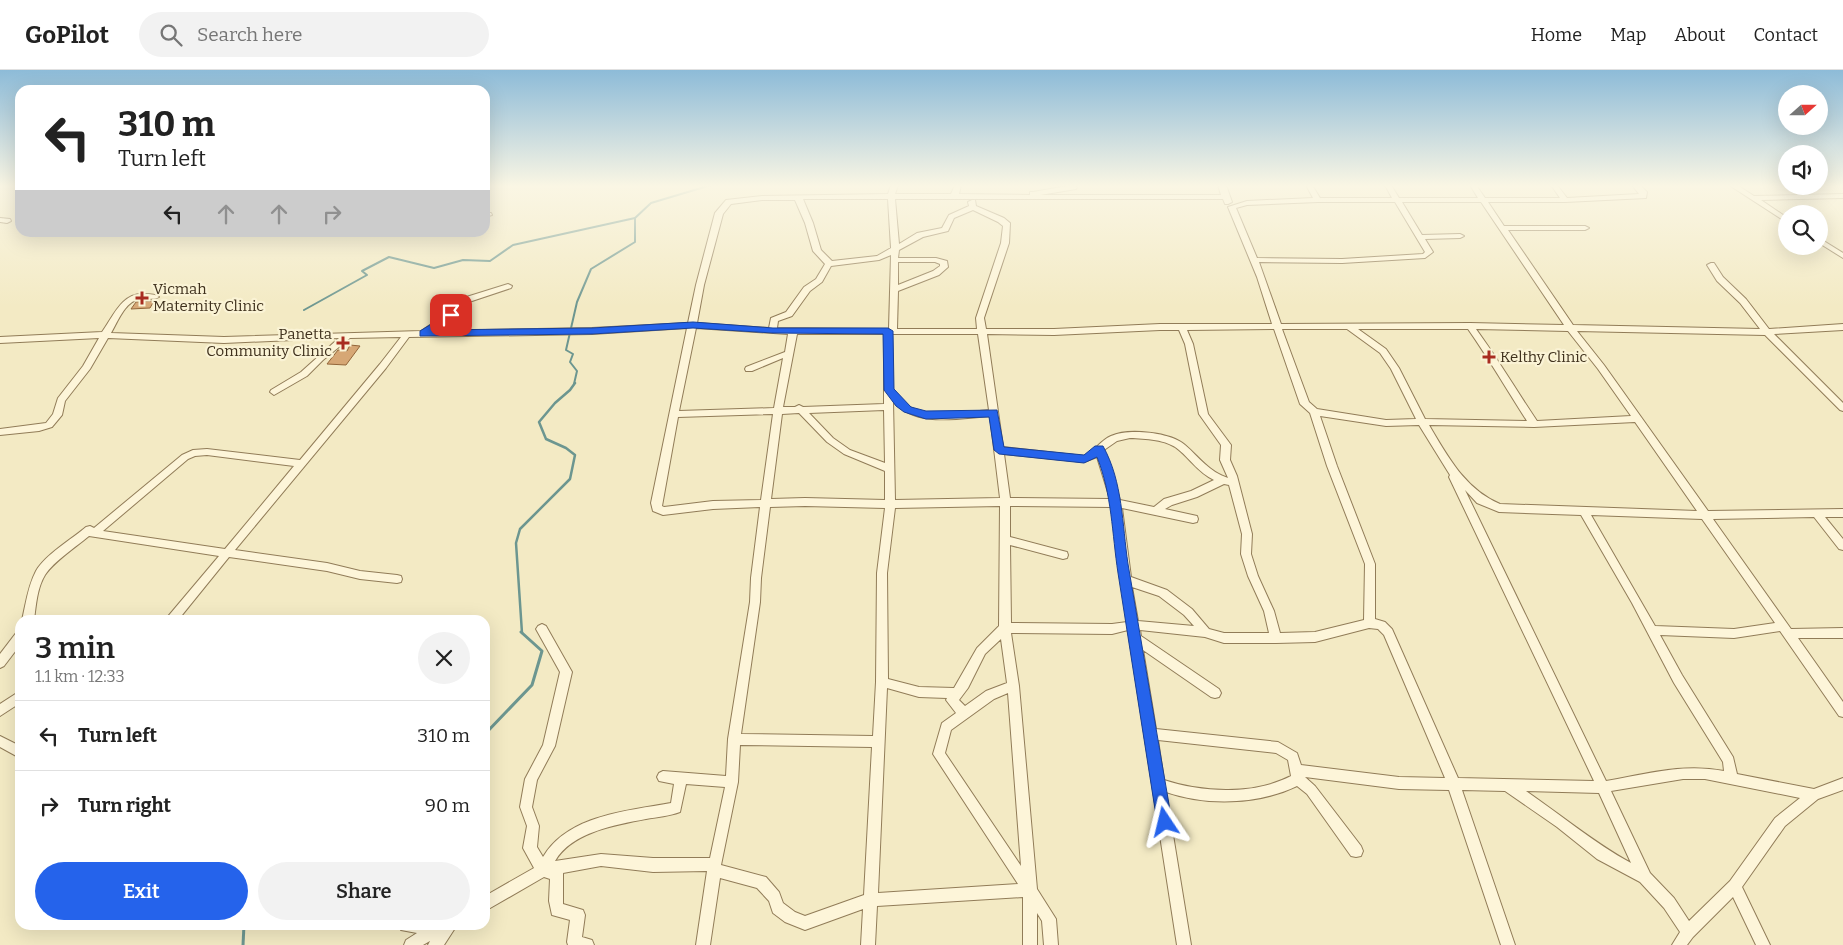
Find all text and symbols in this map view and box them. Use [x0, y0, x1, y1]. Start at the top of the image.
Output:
search box [139, 12, 489, 57]
text: GoPilot [25, 21, 109, 49]
icon: search [157, 21, 185, 49]
text: Search here [197, 23, 303, 46]
text: Home [1531, 24, 1582, 46]
text: Map [1610, 24, 1646, 46]
text: About [1674, 24, 1725, 46]
text: Contact [1753, 24, 1818, 46]
north arrow [1778, 85, 1828, 135]
map controls [1778, 85, 1828, 255]
text: 310 m [118, 103, 215, 145]
icon: left [35, 105, 100, 170]
text: Turn left [118, 145, 206, 172]
button: sound [1778, 145, 1828, 195]
icon: left [159, 200, 187, 228]
icon: ahead [212, 200, 240, 228]
icon: ahead [265, 200, 293, 228]
icon: right [318, 200, 346, 228]
button: search [1778, 205, 1828, 255]
place label: Vicmah Maternity Clinic [153, 280, 264, 315]
marker: Vicmah Maternity Clinic [135, 291, 149, 305]
pin [430, 294, 472, 336]
icon: arrive [437, 301, 465, 329]
place label: Panetta Community Clinic [206, 325, 332, 360]
marker: Panetta Community Clinic [336, 336, 350, 350]
place label: Kelthy Clinic [1500, 348, 1588, 366]
marker: Kelthy Clinic [1482, 350, 1496, 364]
text: 3 min [35, 630, 115, 666]
button: close [418, 632, 470, 684]
text: 1.1 km · 12:33 [35, 667, 125, 686]
icon: left [35, 722, 63, 750]
text: Turn left [78, 724, 157, 747]
text: 310 m [417, 724, 470, 747]
icon: right [35, 792, 63, 820]
text: Turn right [78, 794, 171, 817]
text: 90 m [425, 794, 470, 817]
position arrow [1138, 795, 1190, 847]
button: Exit [35, 862, 248, 920]
button: Share [258, 862, 470, 920]

